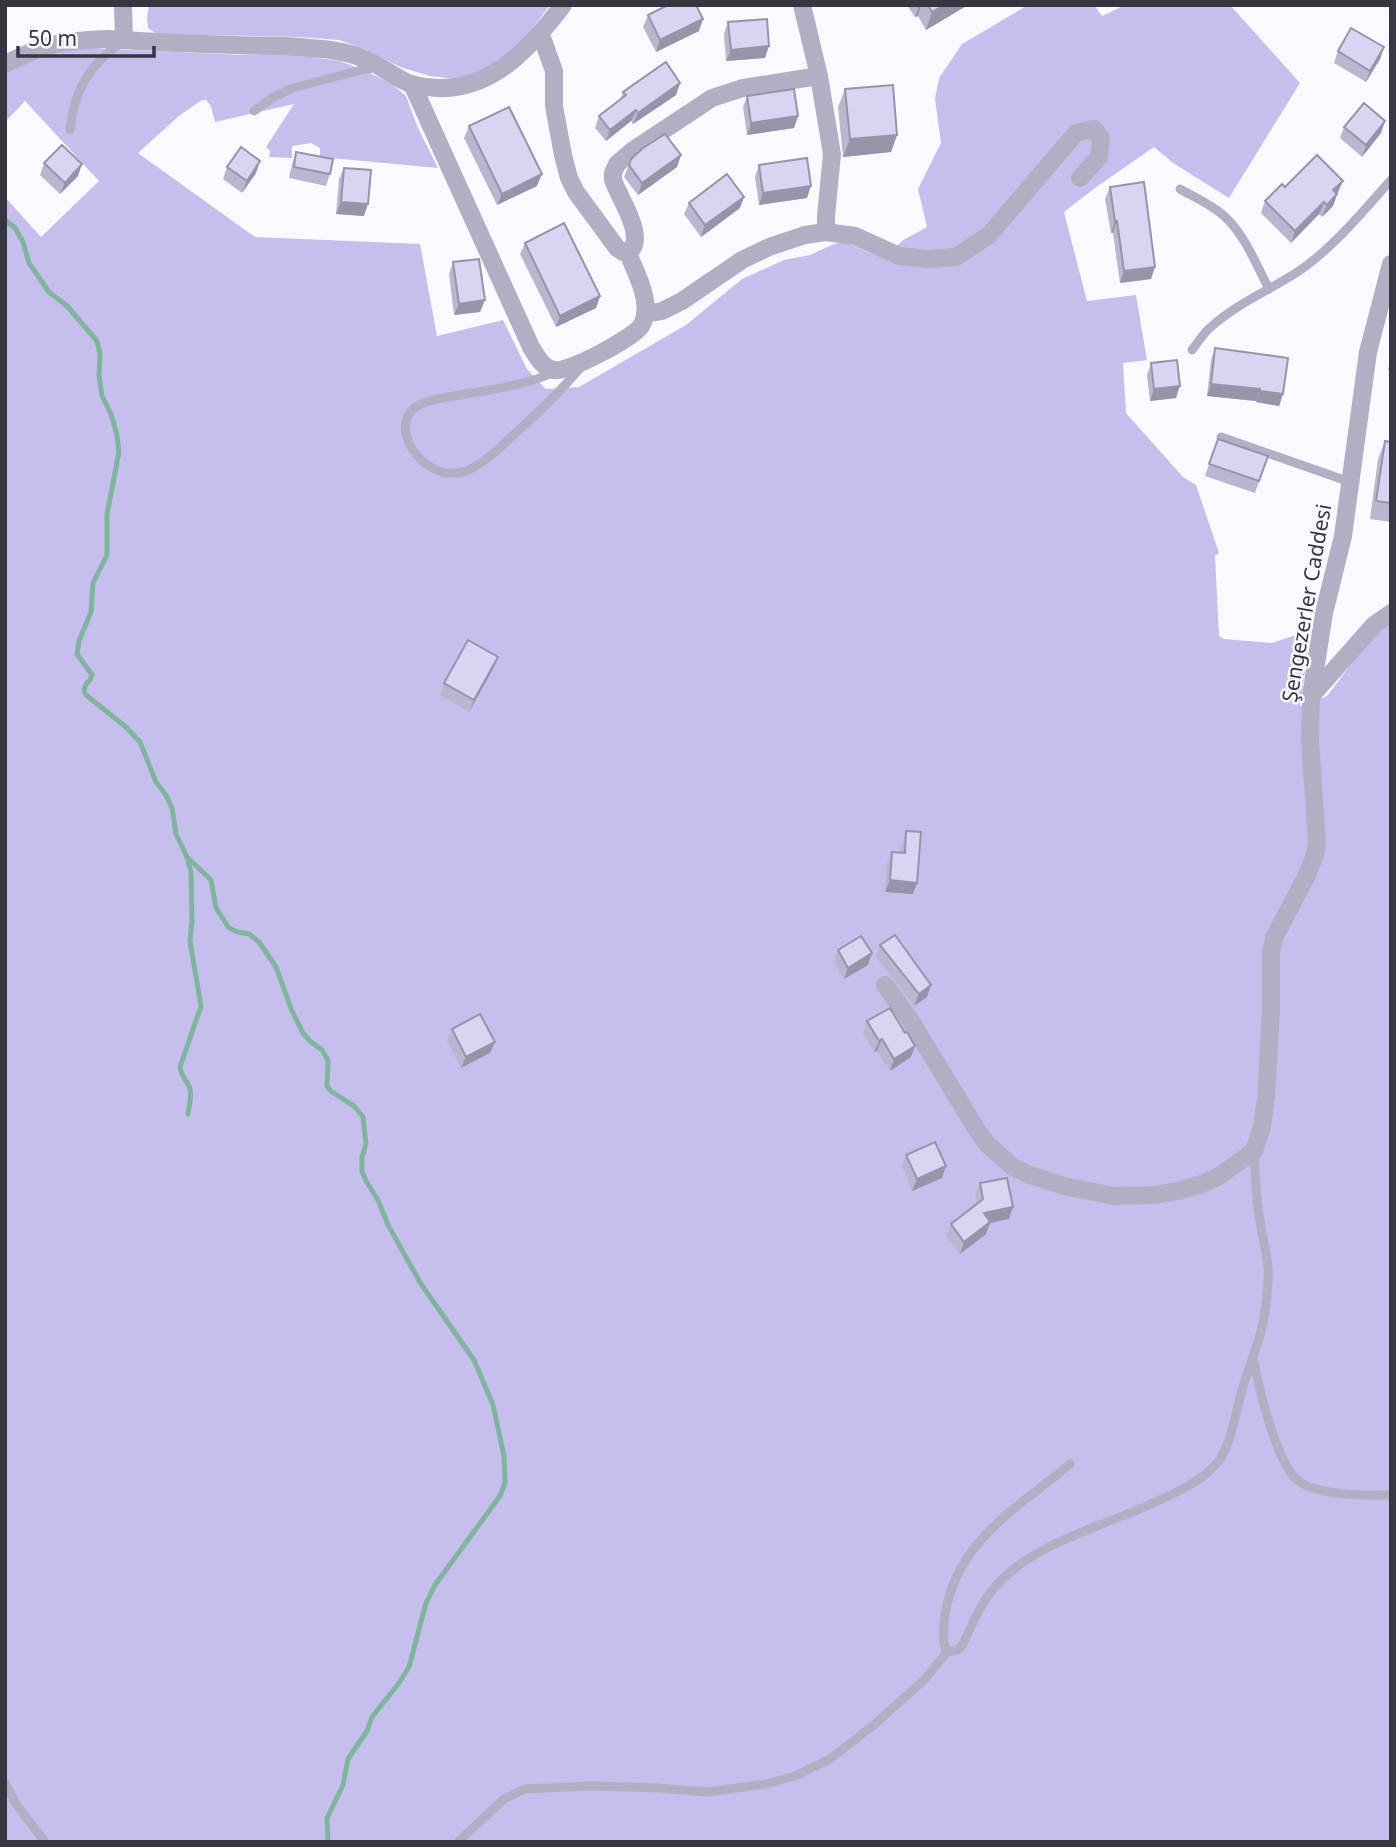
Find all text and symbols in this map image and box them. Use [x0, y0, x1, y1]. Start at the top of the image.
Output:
scale bar [18, 14, 154, 58]
text: 50 m [28, 24, 77, 52]
street label: Şengezerler Caddesi [1275, 502, 1337, 704]

